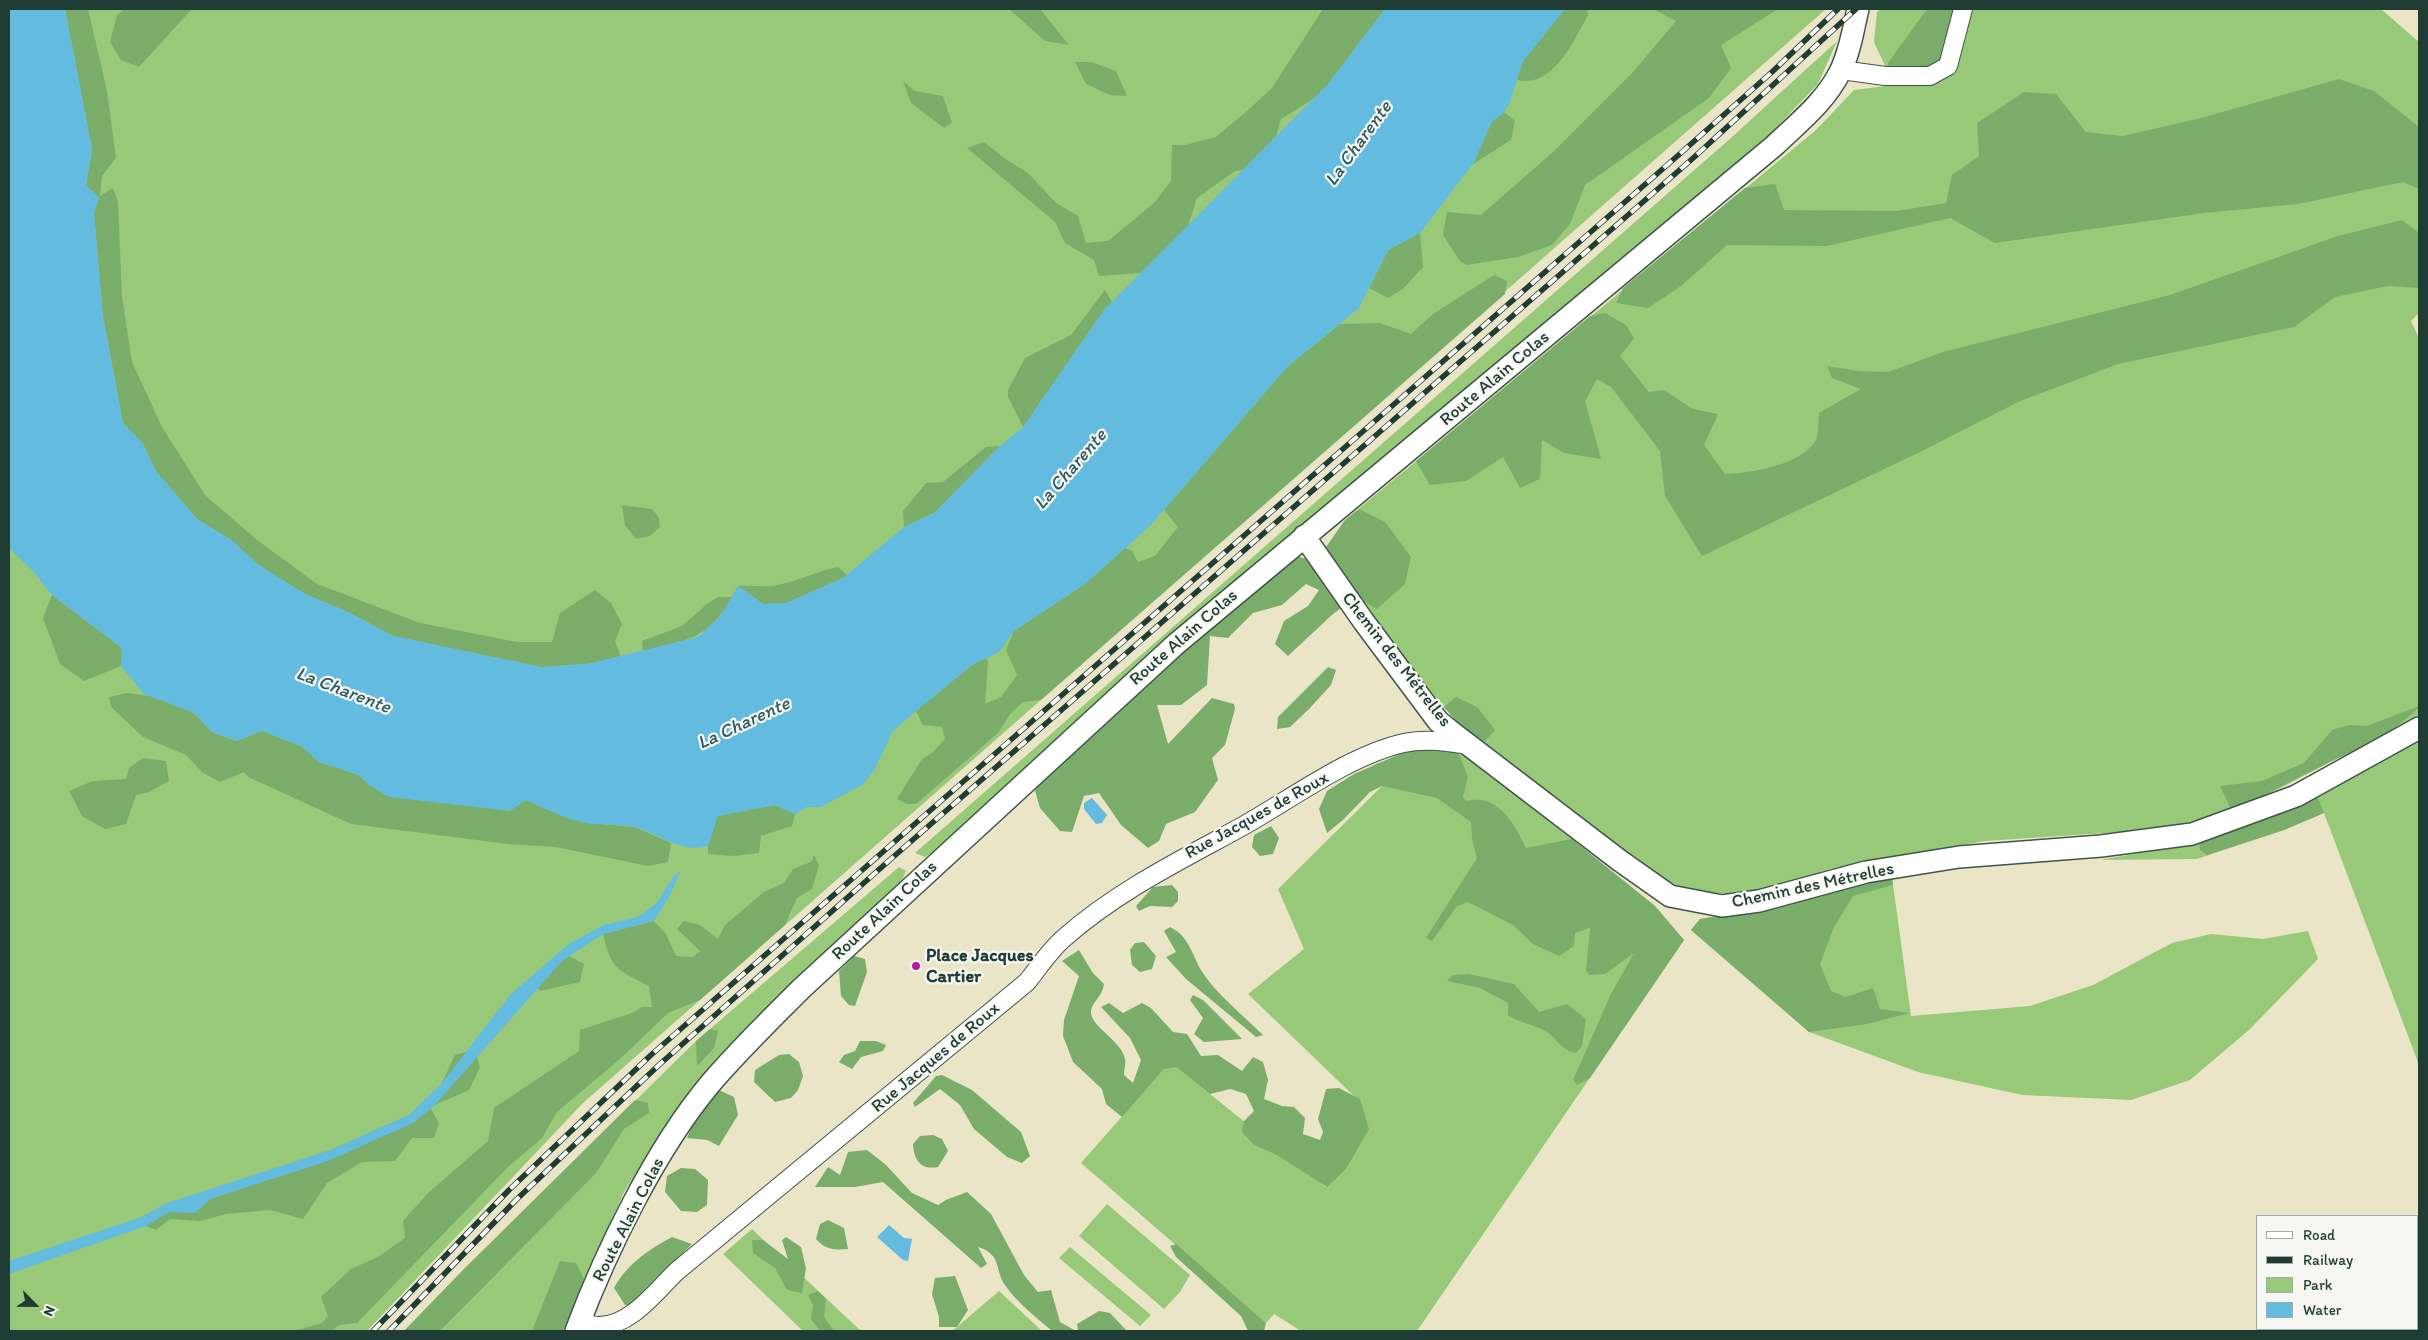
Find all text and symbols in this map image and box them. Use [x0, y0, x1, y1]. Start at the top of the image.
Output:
water label: La Charente [1321, 97, 1397, 191]
street label: Route Alain Colas [1436, 327, 1554, 431]
water label: La Charente [1030, 425, 1112, 515]
street label: Route Alain Colas [1125, 585, 1243, 691]
street label: Chemin des Métrelles [1337, 588, 1455, 732]
water label: La Charente [293, 663, 393, 719]
water label: La Charente [694, 693, 794, 755]
street label: Rue Jacques de Roux [1181, 768, 1333, 864]
street label: Route Alain Colas [828, 857, 942, 965]
street label: Chemin des Métrelles [1730, 858, 1896, 914]
place label: Place Jacques Cartier [926, 945, 1034, 988]
marker: Place Jacques Cartier [910, 960, 922, 972]
street label: Rue Jacques de Roux [868, 998, 1004, 1118]
street label: Route Alain Colas [588, 1154, 670, 1286]
legend [2256, 1215, 2418, 1330]
text: Road [2303, 1226, 2335, 1244]
text: Railway [2303, 1251, 2353, 1269]
text: Park [2303, 1276, 2333, 1294]
north arrow [10, 1280, 60, 1330]
text: Water [2303, 1301, 2341, 1319]
text: N [40, 1303, 59, 1319]

